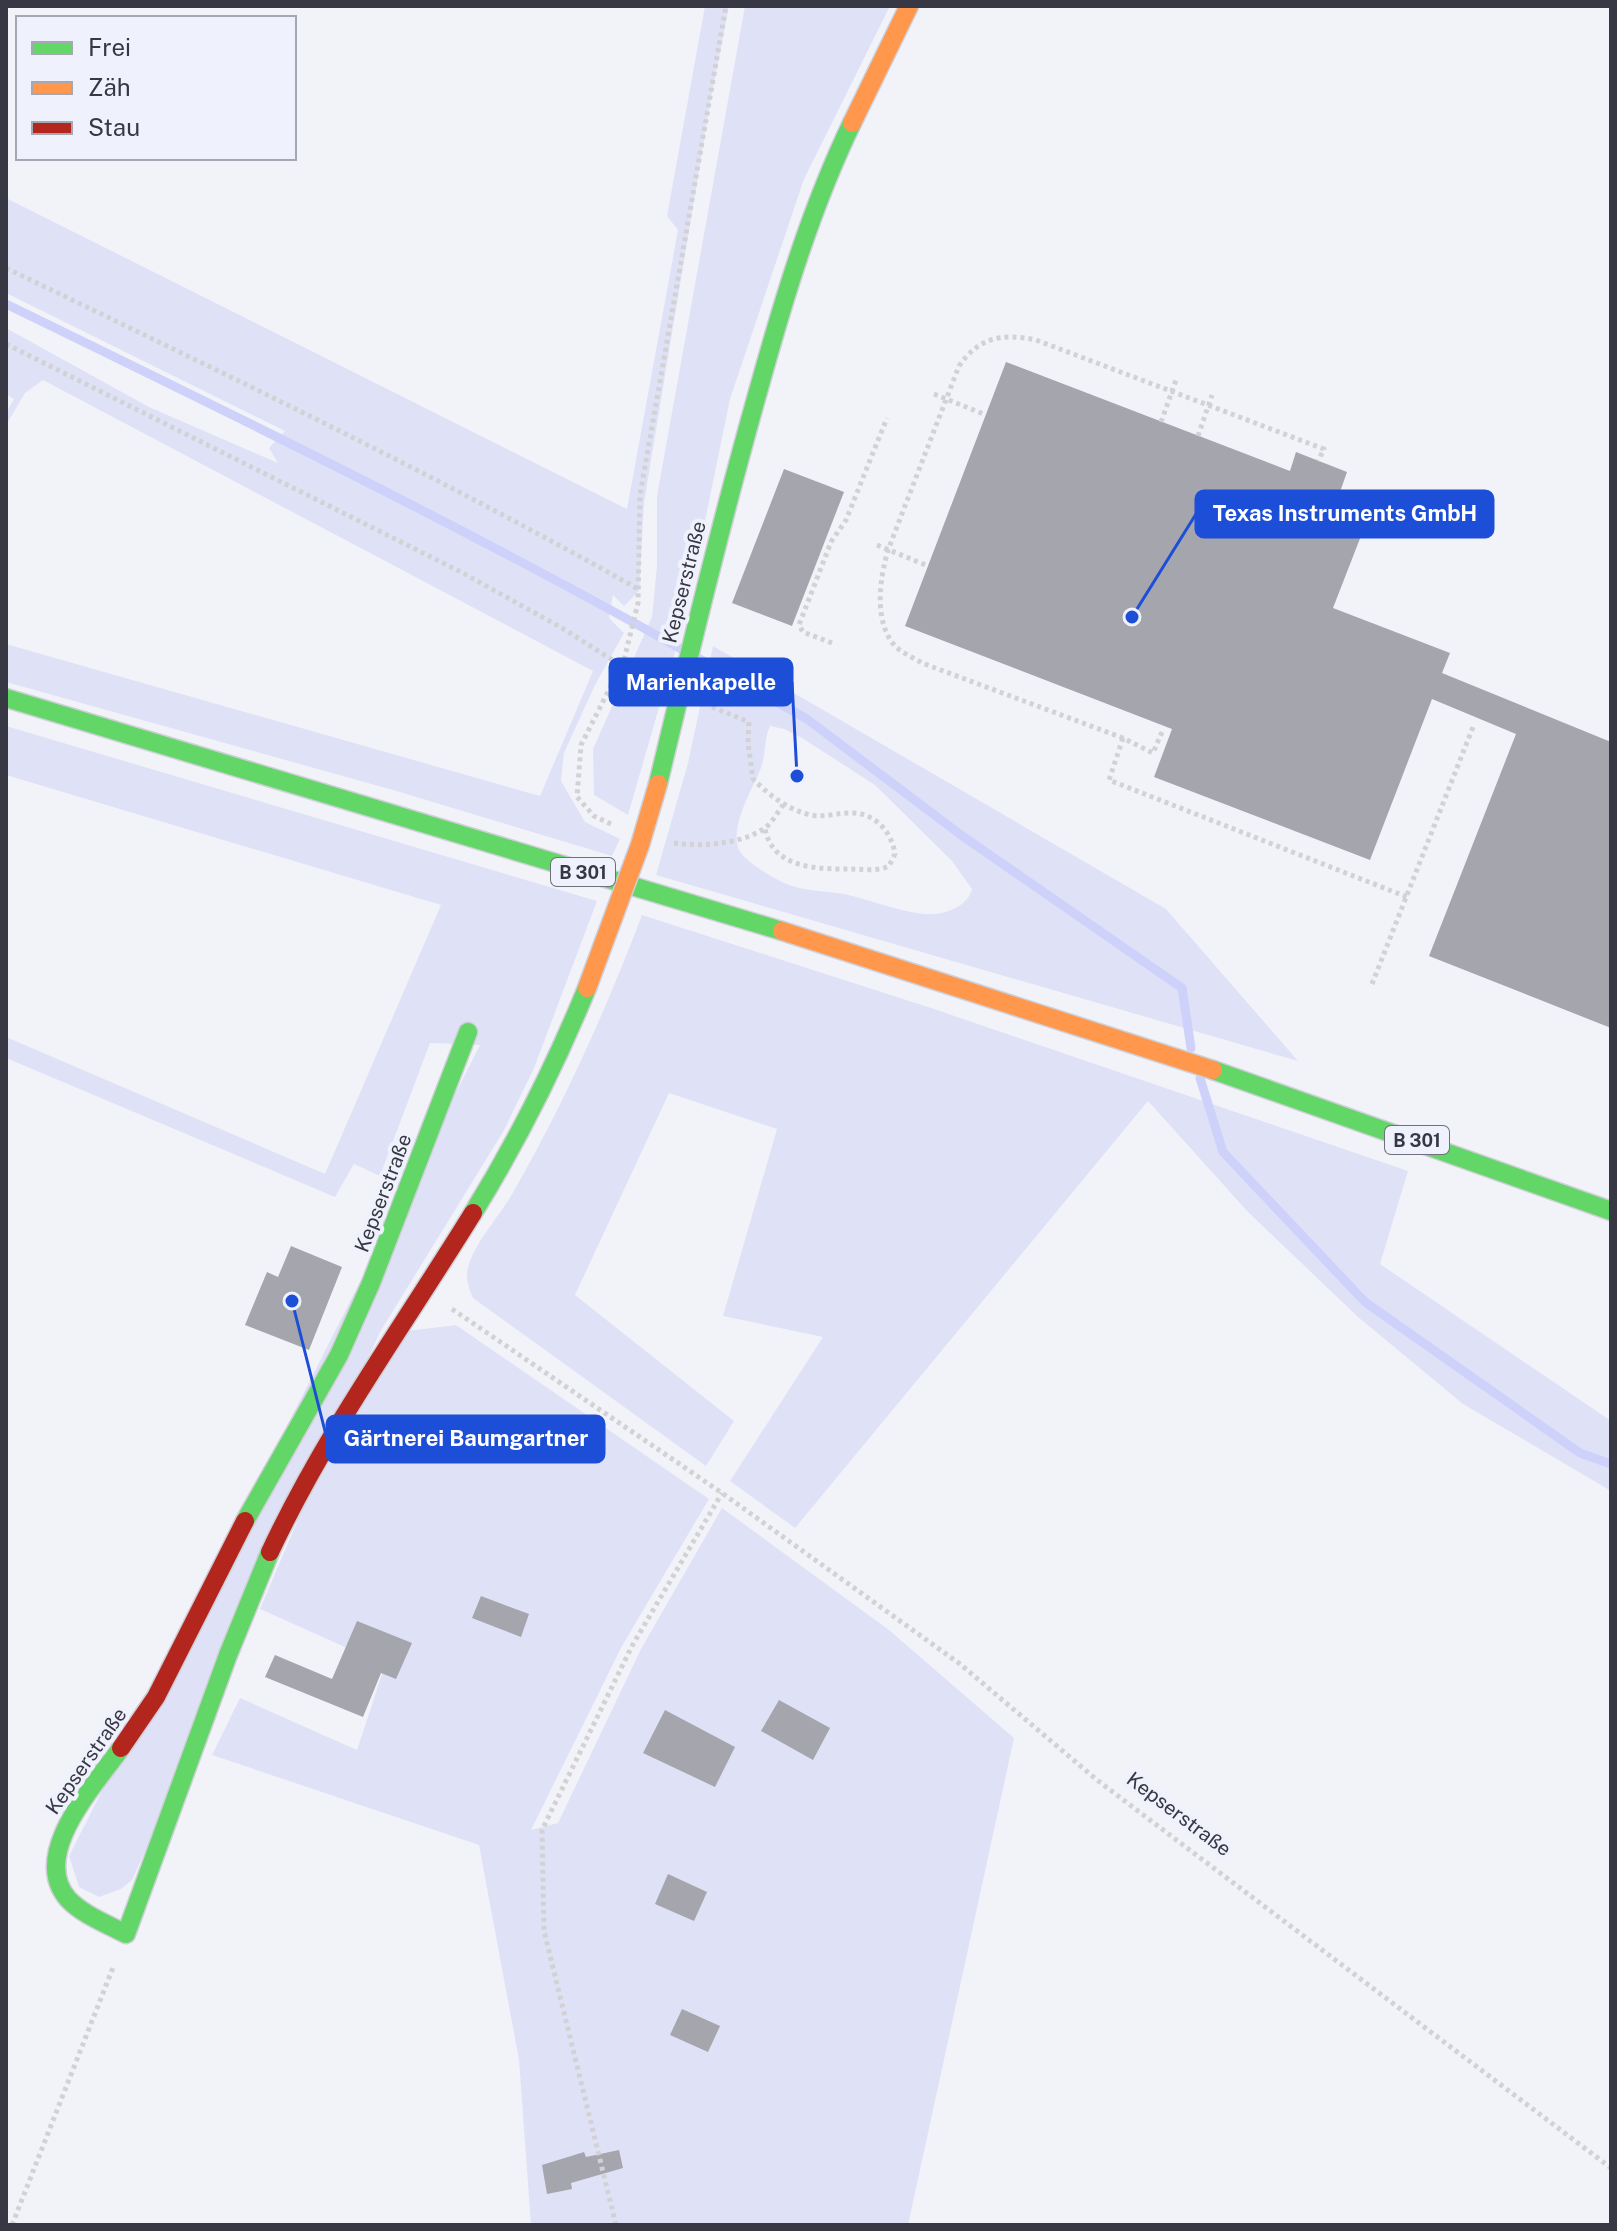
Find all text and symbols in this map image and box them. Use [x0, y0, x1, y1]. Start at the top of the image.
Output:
legend [16, 16, 296, 160]
text: Frei [88, 33, 131, 61]
text: Zäh [88, 73, 131, 101]
text: Stau [88, 113, 140, 141]
callout: Texas Instruments GmbH [1196, 491, 1493, 537]
text: Texas Instruments GmbH [1213, 500, 1477, 526]
street label: Kepserstraße [657, 519, 711, 645]
callout: Marienkapelle [610, 659, 792, 705]
text: Marienkapelle [626, 669, 776, 695]
road number: B 301 [551, 858, 615, 886]
road number: B 301 [1385, 1126, 1449, 1154]
street label: Kepserstraße [349, 1130, 417, 1256]
callout: Gärtnerei Baumgartner [327, 1416, 604, 1462]
text: Gärtnerei Baumgartner [344, 1425, 588, 1451]
street label: Kepserstraße [40, 1703, 132, 1819]
street label: Kepserstraße [1122, 1767, 1236, 1861]

